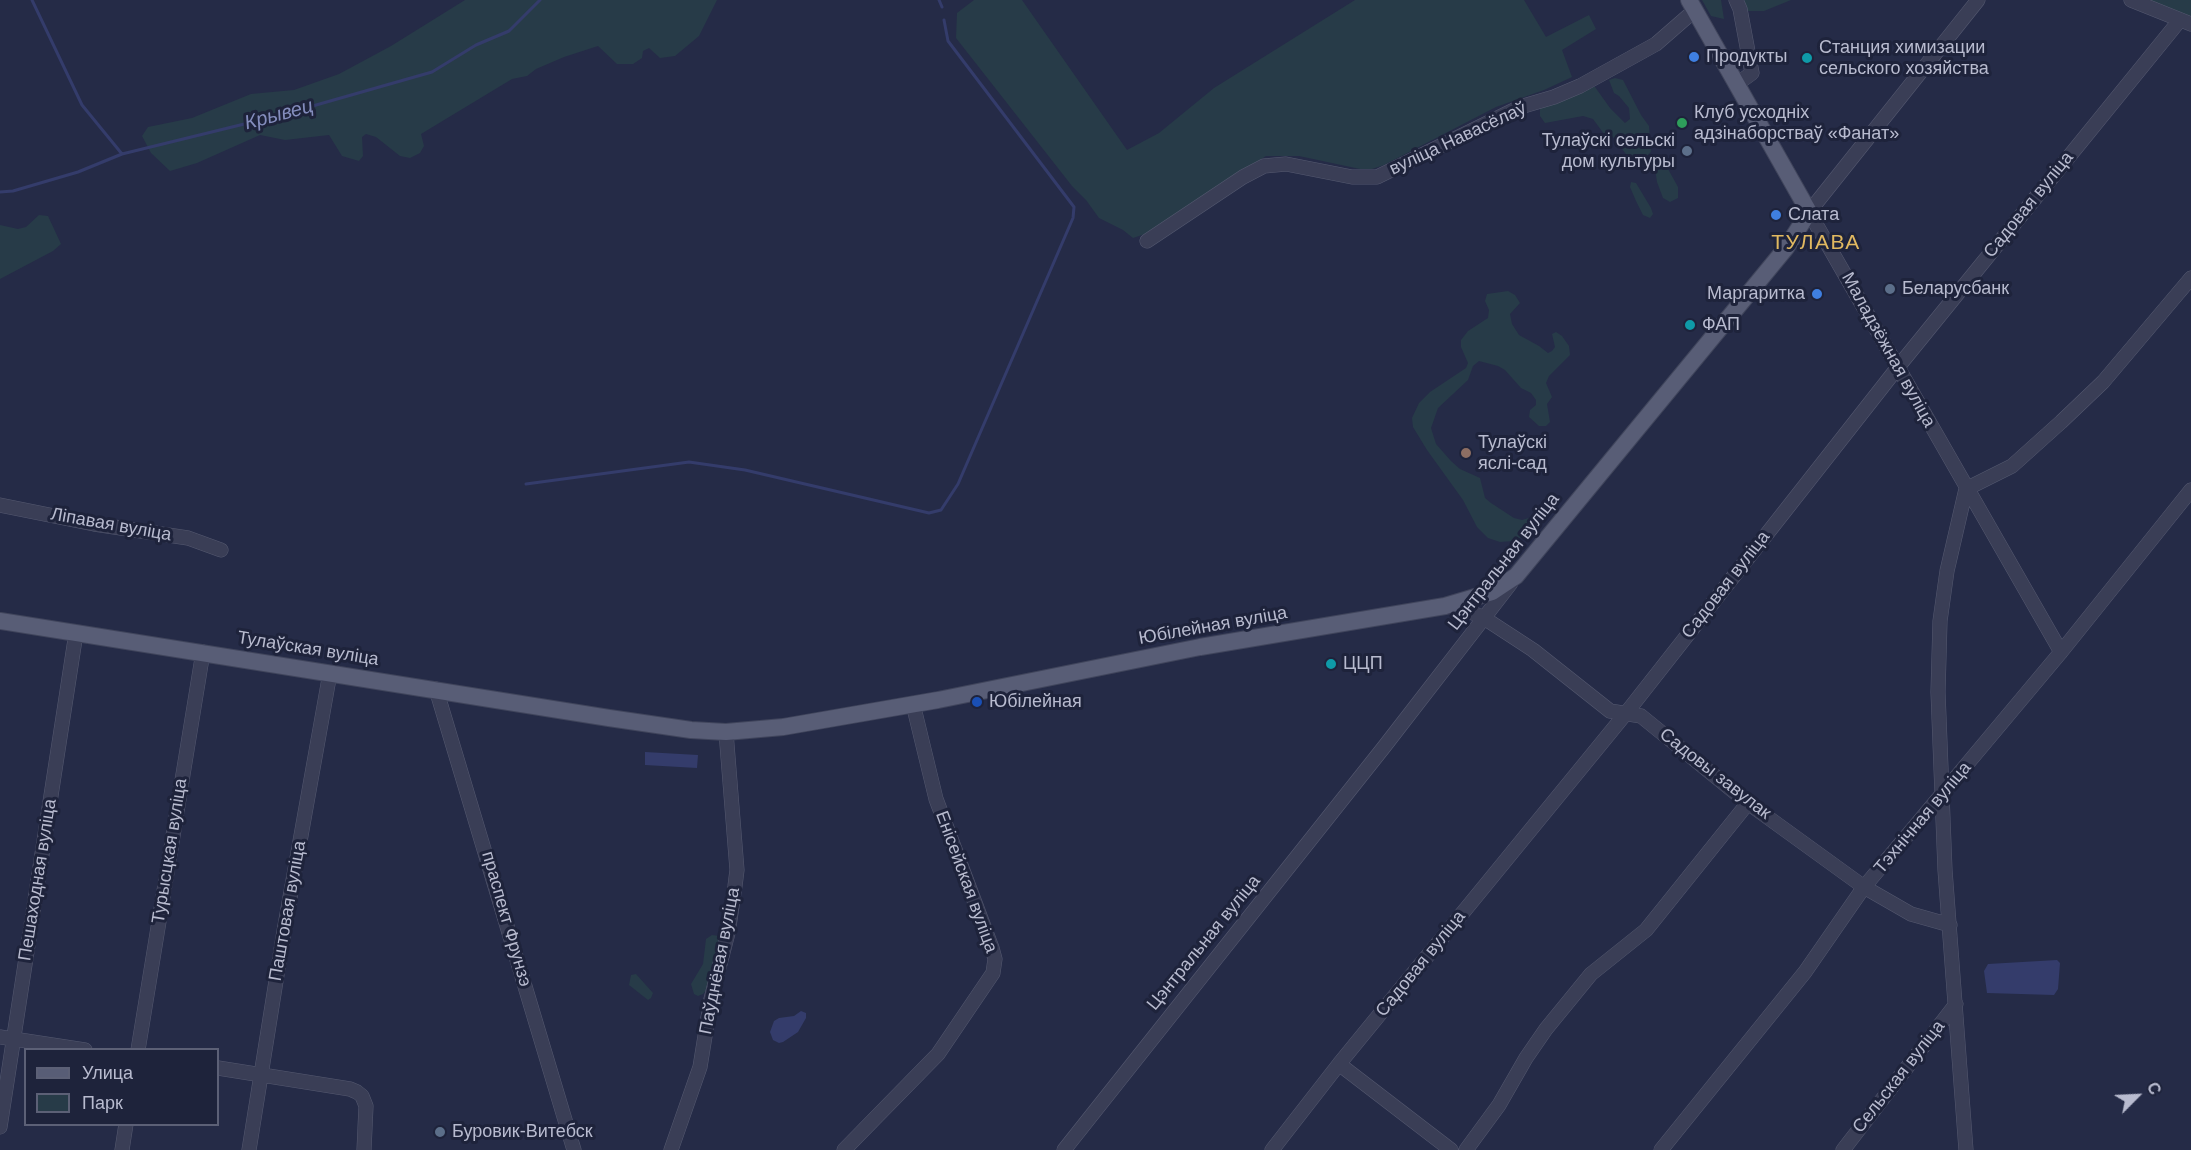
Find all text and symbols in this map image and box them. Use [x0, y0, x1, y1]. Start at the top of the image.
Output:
place label: Станция химизации сельского хозяйства [1819, 37, 1989, 80]
place label: Продукты [1706, 46, 1787, 68]
marker: Продукты [1687, 50, 1701, 64]
marker: Станция химизации сельского хозяйства [1800, 51, 1814, 65]
water label: Крывец [242, 94, 316, 136]
street label: вуліца Навасёлаў [1386, 98, 1530, 180]
place label: Клуб усходніх адзінаборстваў «Фанат» [1694, 102, 1899, 144]
marker: Клуб усходніх адзінаборстваў «Фанат» [1675, 116, 1689, 130]
place label: Тулаўскі сельскі дом культуры [1542, 130, 1675, 172]
marker: Тулаўскі сельскі дом культуры [1680, 144, 1694, 158]
street label: Садовая вуліца [1980, 148, 2078, 262]
place label: Слата [1788, 204, 1839, 226]
marker: Слата [1769, 208, 1783, 222]
district label: ТУЛАВА [1771, 230, 1861, 256]
street label: Маладзёжная вуліца [1836, 269, 1940, 431]
place label: Беларусбанк [1902, 278, 2009, 300]
marker: Беларусбанк [1883, 282, 1897, 296]
place label: Маргаритка [1707, 283, 1805, 305]
marker: Маргаритка [1810, 287, 1824, 301]
place label: ФАП [1702, 314, 1740, 336]
marker: ФАП [1683, 318, 1697, 332]
place label: Тулаўскі яслі-сад [1478, 432, 1547, 474]
marker: Тулаўскі яслі-сад [1459, 446, 1473, 460]
street label: Цэнтральная вуліца [1444, 489, 1564, 635]
street label: Ліпавая вуліца [49, 504, 173, 546]
street label: Садовая вуліца [1677, 527, 1775, 643]
street label: Юбілейная вуліца [1137, 602, 1289, 650]
street label: Тулаўская вуліца [236, 627, 380, 671]
place label: ЦЦП [1343, 653, 1383, 675]
marker: ЦЦП [1324, 657, 1338, 671]
place label: Юбілейная [989, 691, 1082, 713]
marker: Юбілейная [970, 695, 984, 709]
street label: Садовы завулак [1655, 724, 1775, 824]
street label: Тэхнічная вуліца [1870, 758, 1976, 878]
street label: Турысцкая вуліца [148, 777, 192, 925]
street label: Пешаходная вуліца [15, 798, 61, 962]
street label: Енісейская вуліца [930, 808, 1002, 956]
street label: Паштовая вуліца [265, 839, 311, 983]
street label: праспект Фрунзэ [476, 849, 536, 989]
street label: Цэнтральная вуліца [1143, 871, 1265, 1015]
street label: Паўднёвая вуліца [695, 886, 745, 1036]
street label: Садовая вуліца [1372, 907, 1470, 1021]
street label: Сельская вуліца [1848, 1016, 1950, 1138]
legend [24, 1048, 219, 1126]
text: Улица [82, 1063, 133, 1083]
north arrow [2107, 1066, 2167, 1126]
text: С [2144, 1080, 2164, 1097]
text: Парк [82, 1093, 123, 1113]
place label: Буровик-Витебск [452, 1121, 593, 1143]
marker: Буровик-Витебск [433, 1125, 447, 1139]

